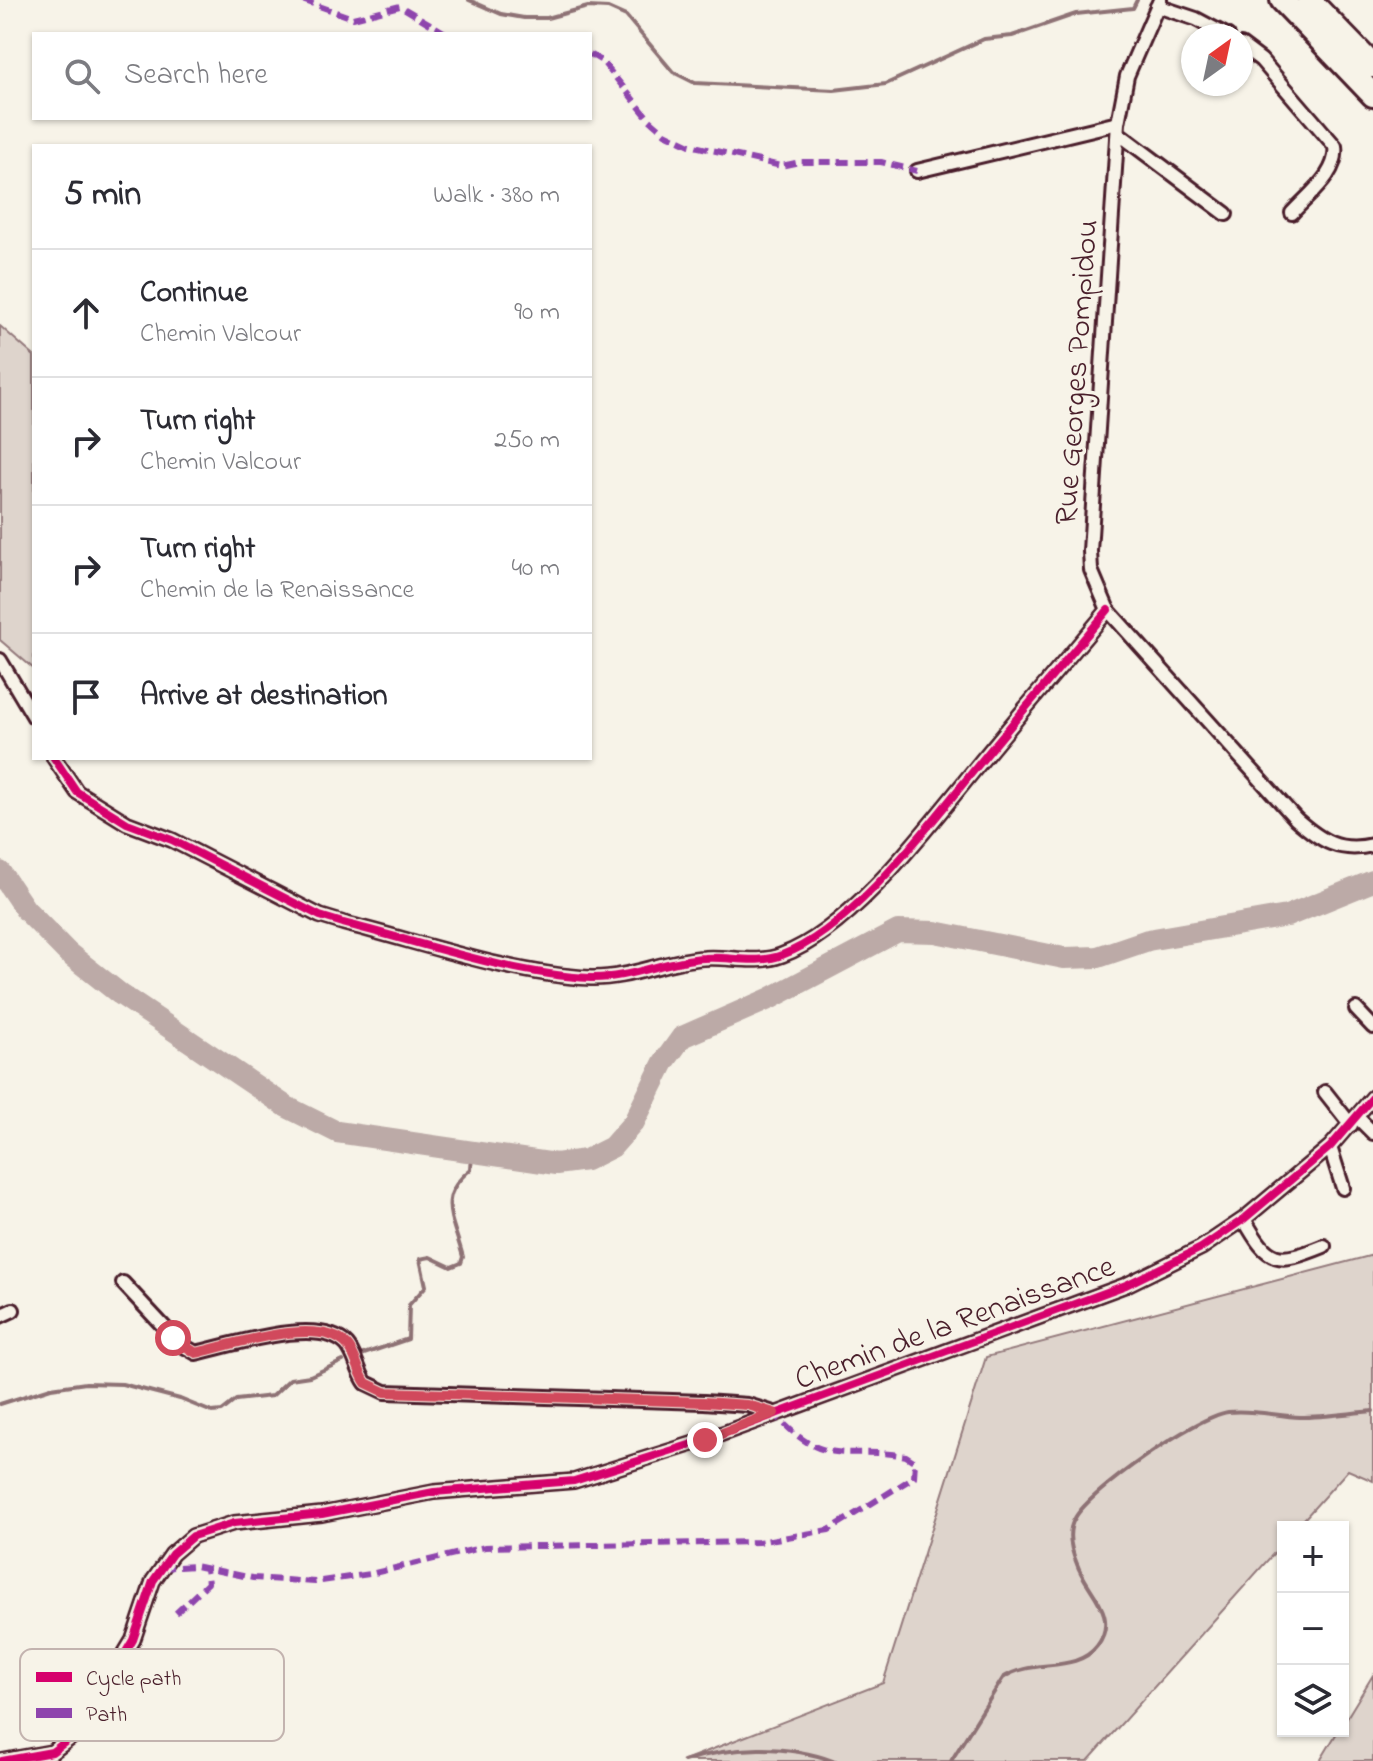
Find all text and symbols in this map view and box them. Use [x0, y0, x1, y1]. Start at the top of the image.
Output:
north arrow [1181, 24, 1253, 96]
search box [32, 32, 592, 120]
icon: search [60, 54, 104, 98]
text: Search here [124, 54, 268, 98]
text: 5 min [64, 171, 141, 221]
text: Walk · 380 m [433, 177, 560, 215]
street label: Rue Georges Pompidou [1044, 218, 1113, 527]
text: Continue [140, 272, 248, 316]
icon: ahead [64, 291, 108, 335]
text: 90 m [514, 294, 560, 332]
text: Chemin Valcour [140, 316, 301, 354]
text: Turn right [140, 400, 255, 444]
icon: right [64, 419, 108, 463]
text: 250 m [494, 422, 560, 460]
text: Chemin Valcour [140, 444, 301, 482]
text: Turn right [140, 528, 255, 572]
icon: right [64, 547, 108, 591]
text: 40 m [511, 550, 560, 588]
text: Chemin de la Renaissance [140, 572, 414, 610]
icon: arrive [64, 675, 108, 719]
text: Arrive at destination [140, 675, 388, 719]
street label: Chemin de la Renaissance [789, 1244, 1122, 1404]
route start [155, 1320, 191, 1356]
route end [687, 1422, 723, 1458]
map controls [1277, 1521, 1349, 1737]
button: + [1277, 1521, 1349, 1593]
button: − [1277, 1593, 1349, 1665]
legend [20, 1649, 284, 1741]
text: Cycle path [86, 1664, 181, 1697]
button: layers [1277, 1665, 1349, 1737]
text: Path [86, 1700, 127, 1732]

